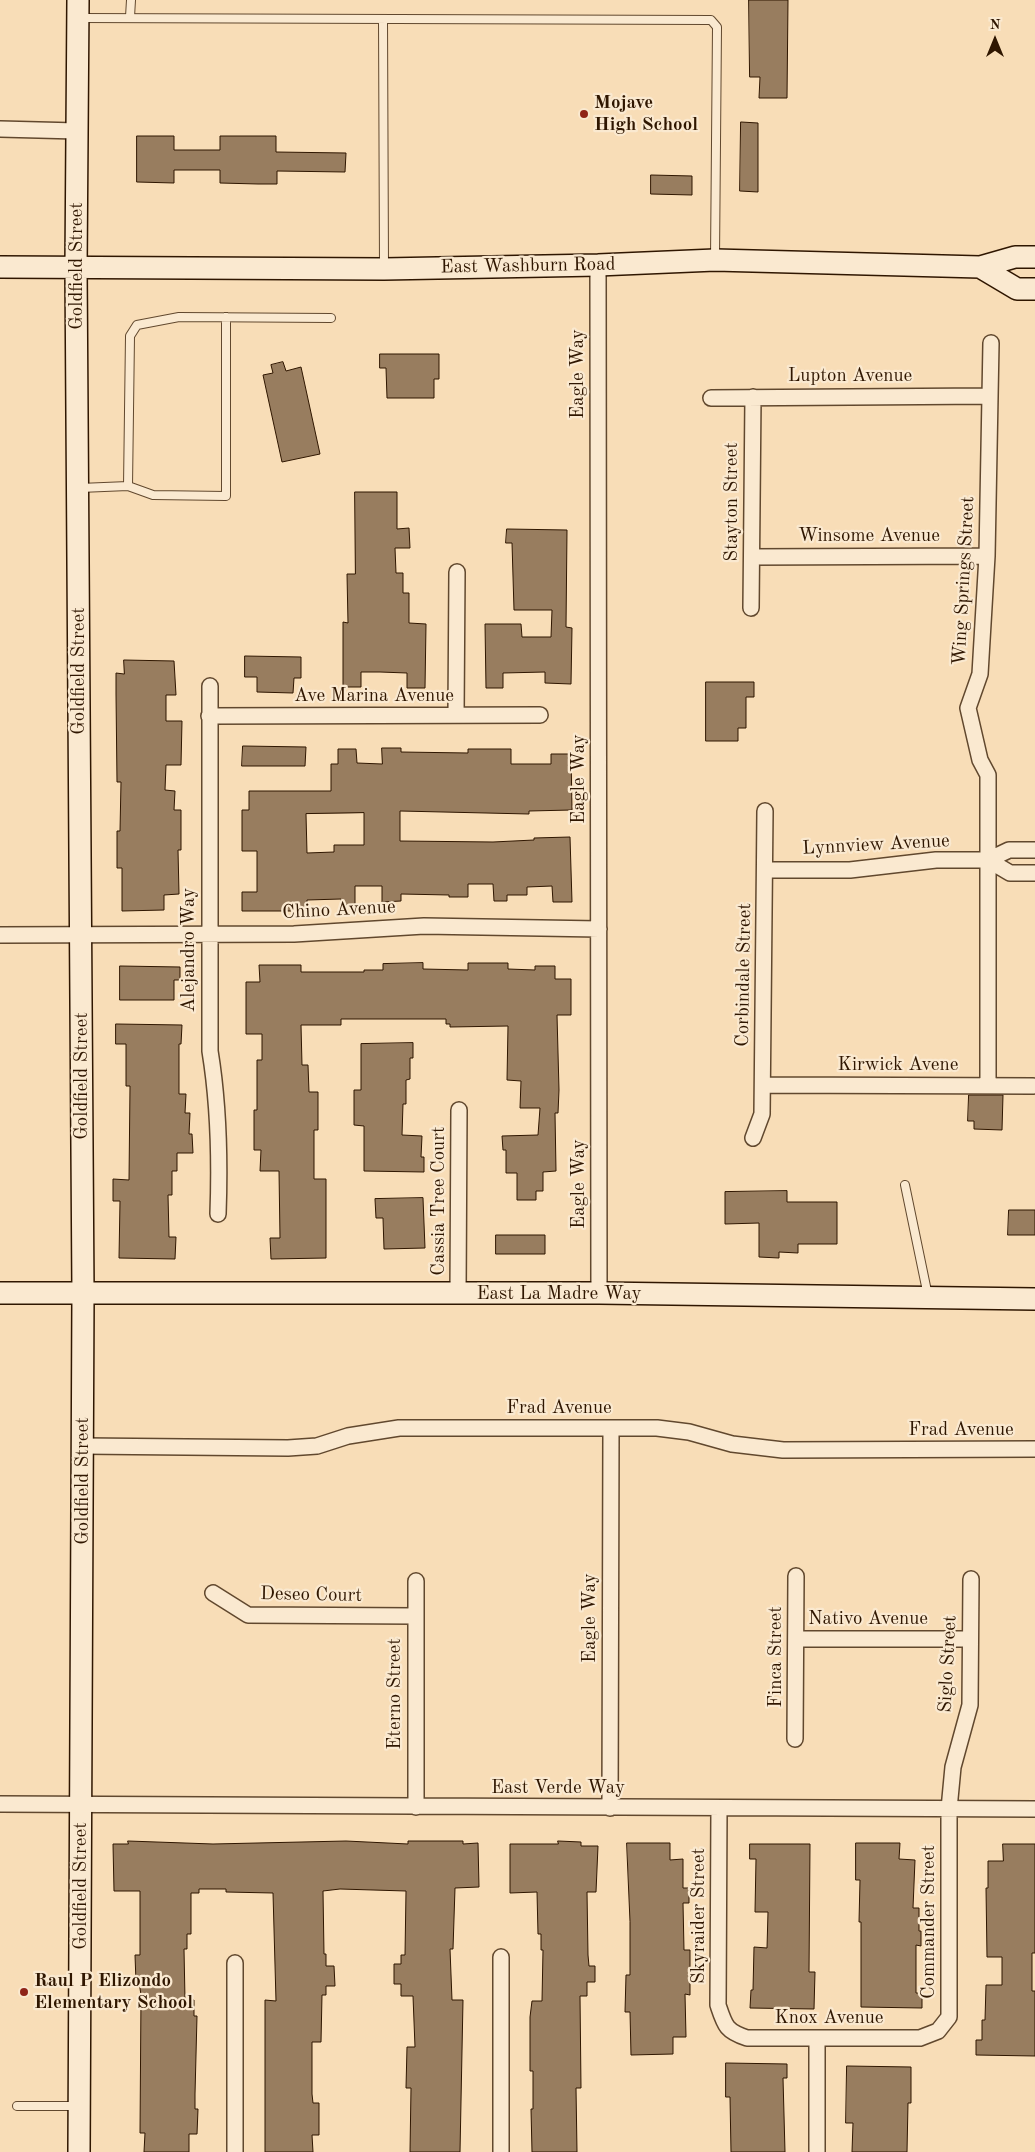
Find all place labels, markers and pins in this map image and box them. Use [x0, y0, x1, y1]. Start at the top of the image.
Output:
place label: Mojave High School [594, 92, 698, 136]
marker: Mojave High School [578, 108, 590, 120]
place label: Raul P Elizondo Elementary School [34, 1970, 193, 2014]
marker: Raul P Elizondo Elementary School [18, 1986, 30, 1998]

